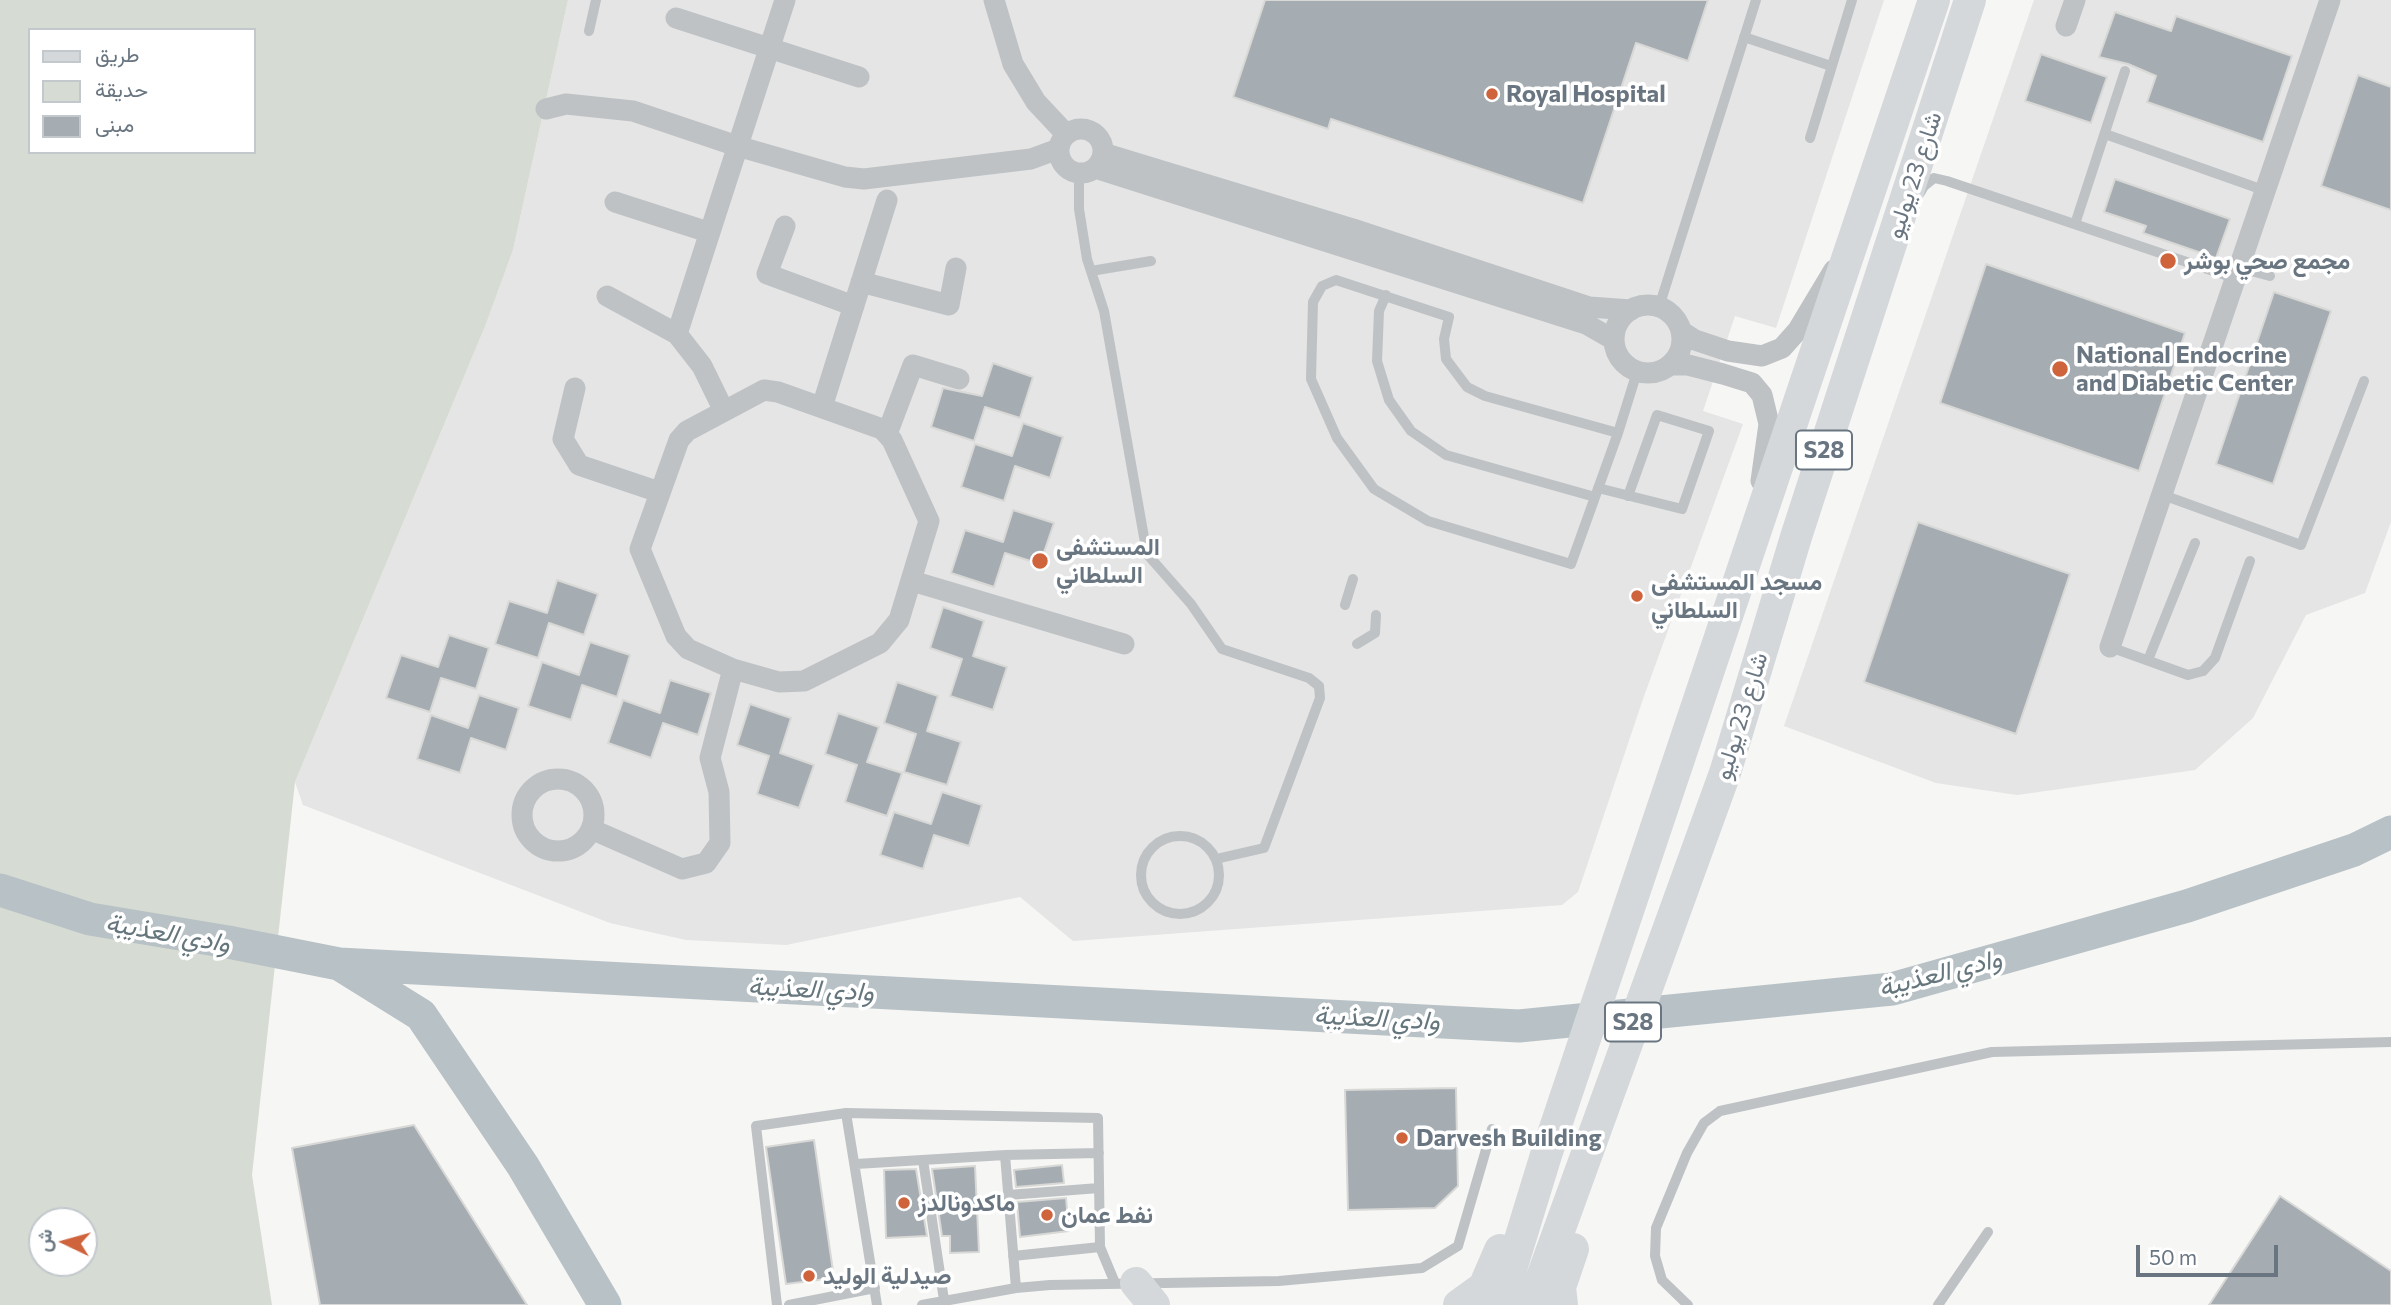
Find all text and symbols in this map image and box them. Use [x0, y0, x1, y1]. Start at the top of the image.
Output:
legend [28, 28, 256, 154]
text: طريق [95, 41, 140, 66]
text: حديقة [95, 76, 148, 101]
place label: Royal Hospital [1506, 80, 1666, 108]
marker: Royal Hospital [1484, 86, 1500, 102]
street label: شارع 23 يوليو [1880, 108, 1948, 242]
text: مبنى [95, 111, 134, 136]
place label: مجمع صحي بوشر [2184, 247, 2350, 275]
marker: مجمع صحي بوشر [2158, 251, 2178, 271]
place label: National Endocrine and Diabetic Center [2076, 341, 2293, 397]
marker: National Endocrine and Diabetic Center [2050, 359, 2070, 379]
road number: S28 [1796, 431, 1852, 470]
place label: المستشفى السلطاني [1056, 533, 1160, 589]
marker: المستشفى السلطاني [1030, 551, 1050, 571]
place label: مسجد المستشفى السلطاني [1651, 568, 1822, 624]
marker: مسجد المستشفى السلطاني [1629, 588, 1645, 604]
street label: شارع 23 يوليو [1708, 649, 1774, 783]
water label: وادي العذيبة [103, 907, 233, 959]
water label: وادي العذيبة [1875, 943, 2005, 1003]
water label: وادي العذيبة [747, 970, 875, 1008]
water label: وادي العذيبة [1313, 999, 1441, 1037]
road number: S28 [1605, 1002, 1661, 1042]
place label: Darvesh Building [1416, 1124, 1602, 1152]
marker: Darvesh Building [1394, 1130, 1410, 1146]
place label: ماكدونالدز [918, 1189, 1015, 1217]
marker: ماكدونالدز [896, 1195, 912, 1211]
place label: نفط عمان [1061, 1201, 1153, 1229]
north arrow [28, 1207, 98, 1277]
marker: نفط عمان [1039, 1207, 1055, 1223]
text: ش [31, 1228, 56, 1253]
scale bar [2139, 1232, 2281, 1276]
text: 50 m [2149, 1244, 2197, 1269]
place label: صيدلية الوليد [823, 1262, 952, 1290]
marker: صيدلية الوليد [801, 1268, 817, 1284]

